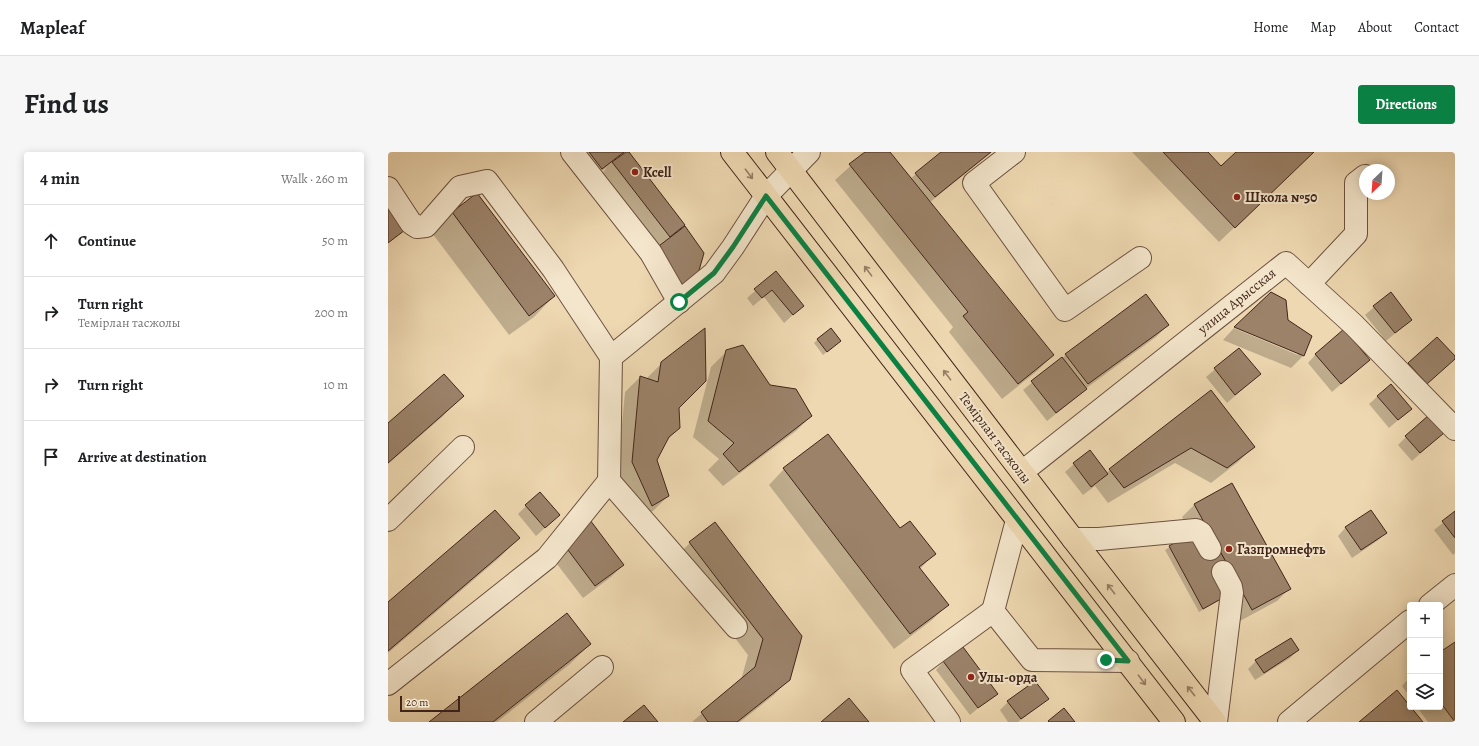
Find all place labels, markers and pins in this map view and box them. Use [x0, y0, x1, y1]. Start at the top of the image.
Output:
place label: Kcell [643, 163, 672, 182]
marker: Kcell [630, 167, 640, 177]
place label: Школа №50 [1245, 188, 1317, 207]
marker: Школа №50 [1232, 192, 1242, 202]
place label: Газпромнефть [1237, 540, 1326, 559]
marker: Газпромнефть [1224, 544, 1234, 554]
place label: Улы-орда [979, 668, 1038, 687]
marker: Улы-орда [966, 672, 976, 682]

